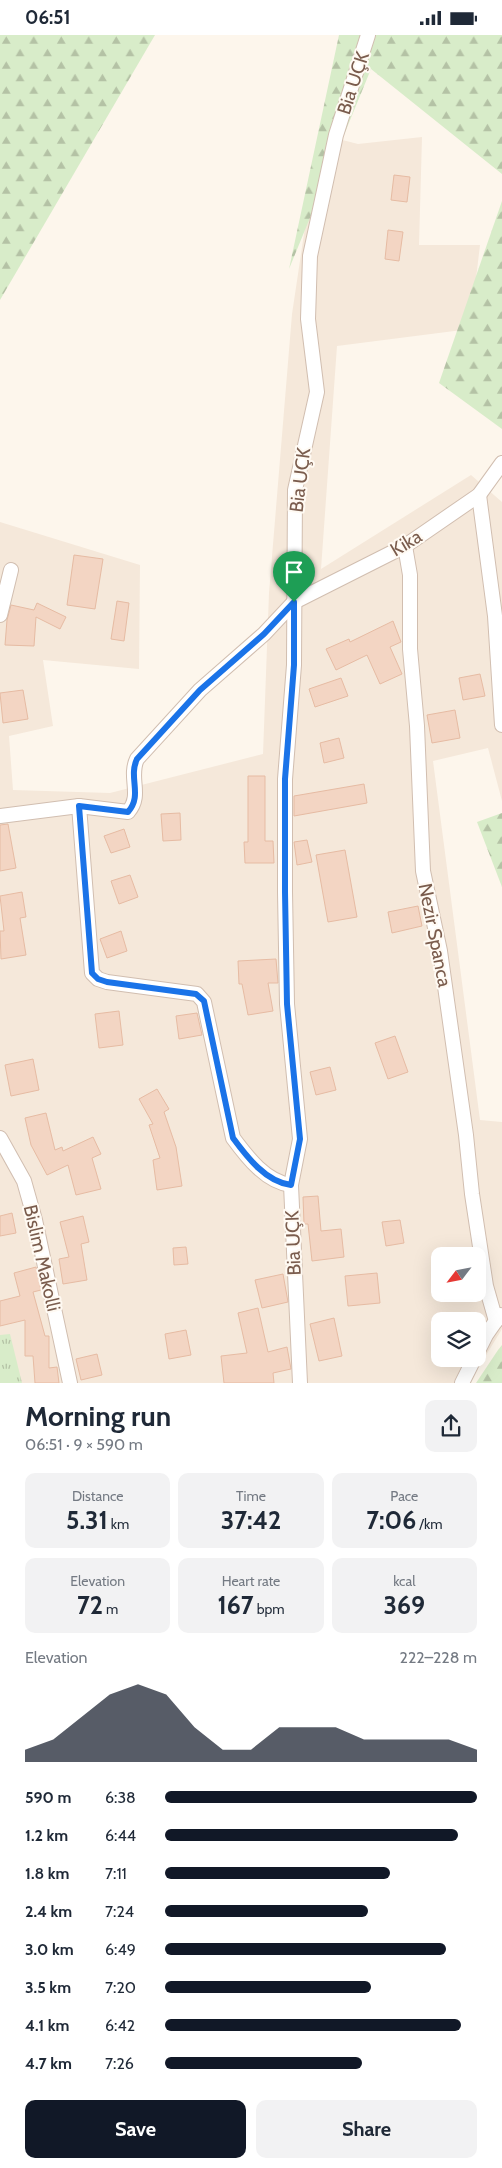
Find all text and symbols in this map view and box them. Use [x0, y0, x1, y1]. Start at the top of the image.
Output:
text: 06:51 [25, 6, 71, 29]
street label: Bia UÇK [332, 48, 374, 117]
street label: Bia UÇK [285, 446, 315, 514]
street label: Kika [386, 525, 426, 561]
pin [273, 551, 315, 602]
icon: arrive [280, 558, 308, 586]
street label: Nezir Spanca [414, 881, 456, 989]
street label: Bislim Makolli [19, 1203, 65, 1313]
street label: Bia UÇK [280, 1210, 306, 1276]
north arrow [431, 1247, 486, 1303]
map controls [431, 1247, 486, 1367]
button: layers [431, 1312, 486, 1367]
text: Morning run [25, 1399, 171, 1433]
button: share [425, 1400, 477, 1452]
text: 06:51 · 9 × 590 m [25, 1435, 143, 1454]
text: Distance [72, 1487, 123, 1505]
text: Time [236, 1487, 266, 1505]
text: Pace [390, 1487, 418, 1505]
text: 5.31 [66, 1505, 108, 1535]
text: 37:42 [221, 1505, 281, 1535]
text: 7:06 [366, 1505, 416, 1535]
text: km [108, 1515, 129, 1533]
text: /km [416, 1515, 442, 1533]
text: Elevation [70, 1572, 125, 1590]
text: Heart rate [222, 1572, 280, 1590]
text: kcal [393, 1572, 416, 1590]
text: 72 [77, 1590, 103, 1620]
text: 167 [217, 1590, 254, 1620]
text: 369 [384, 1590, 425, 1620]
text: m [103, 1600, 118, 1618]
text: bpm [254, 1600, 285, 1618]
text: Elevation [25, 1648, 88, 1667]
text: 222–228 m [400, 1648, 477, 1667]
text: 590 m [25, 1788, 71, 1807]
text: 6:38 [105, 1788, 136, 1807]
text: 1.2 km [25, 1826, 68, 1845]
text: 6:44 [105, 1826, 136, 1845]
text: 1.8 km [25, 1864, 69, 1883]
text: 7:11 [105, 1864, 127, 1883]
text: 2.4 km [25, 1902, 72, 1921]
text: 7:24 [105, 1902, 134, 1921]
text: 3.0 km [25, 1940, 74, 1959]
text: 6:49 [105, 1940, 136, 1959]
text: 3.5 km [25, 1978, 71, 1997]
text: 7:20 [105, 1978, 136, 1997]
text: 4.1 km [25, 2016, 69, 2035]
text: 6:42 [105, 2016, 135, 2035]
text: 4.7 km [25, 2054, 72, 2073]
text: 7:26 [105, 2054, 134, 2073]
button: Save [25, 2100, 246, 2158]
button: Share [256, 2100, 477, 2158]

